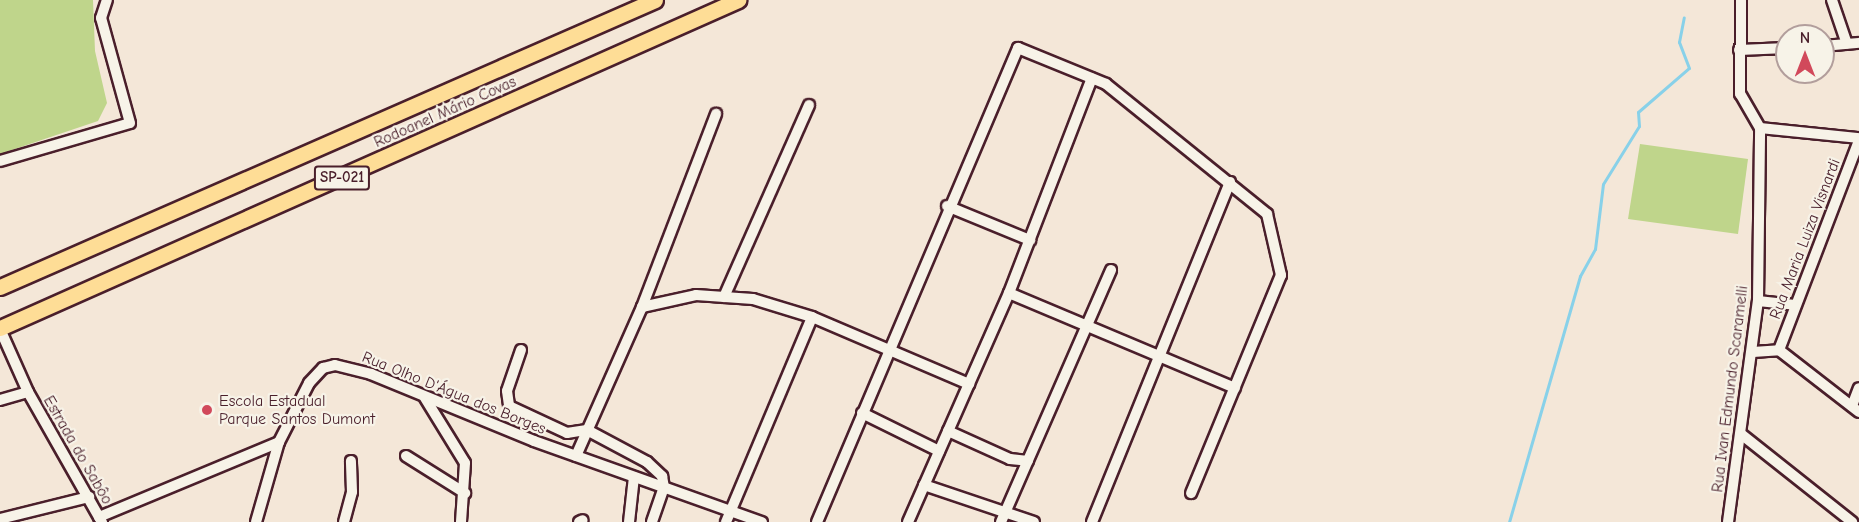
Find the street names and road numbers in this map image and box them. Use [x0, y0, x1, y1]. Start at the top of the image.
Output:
street label: Rodoanel Mário Covas [371, 72, 519, 152]
street label: Rua Maria Luiza Visnardi [1766, 156, 1844, 322]
road number: SP-021 [314, 166, 370, 190]
street label: Rua Ivan Edmundo Scaramelli [1708, 285, 1752, 493]
street label: Rua Olho D'Água dos Borges [359, 347, 549, 439]
street label: Estrada do Sabôo [39, 392, 117, 508]

